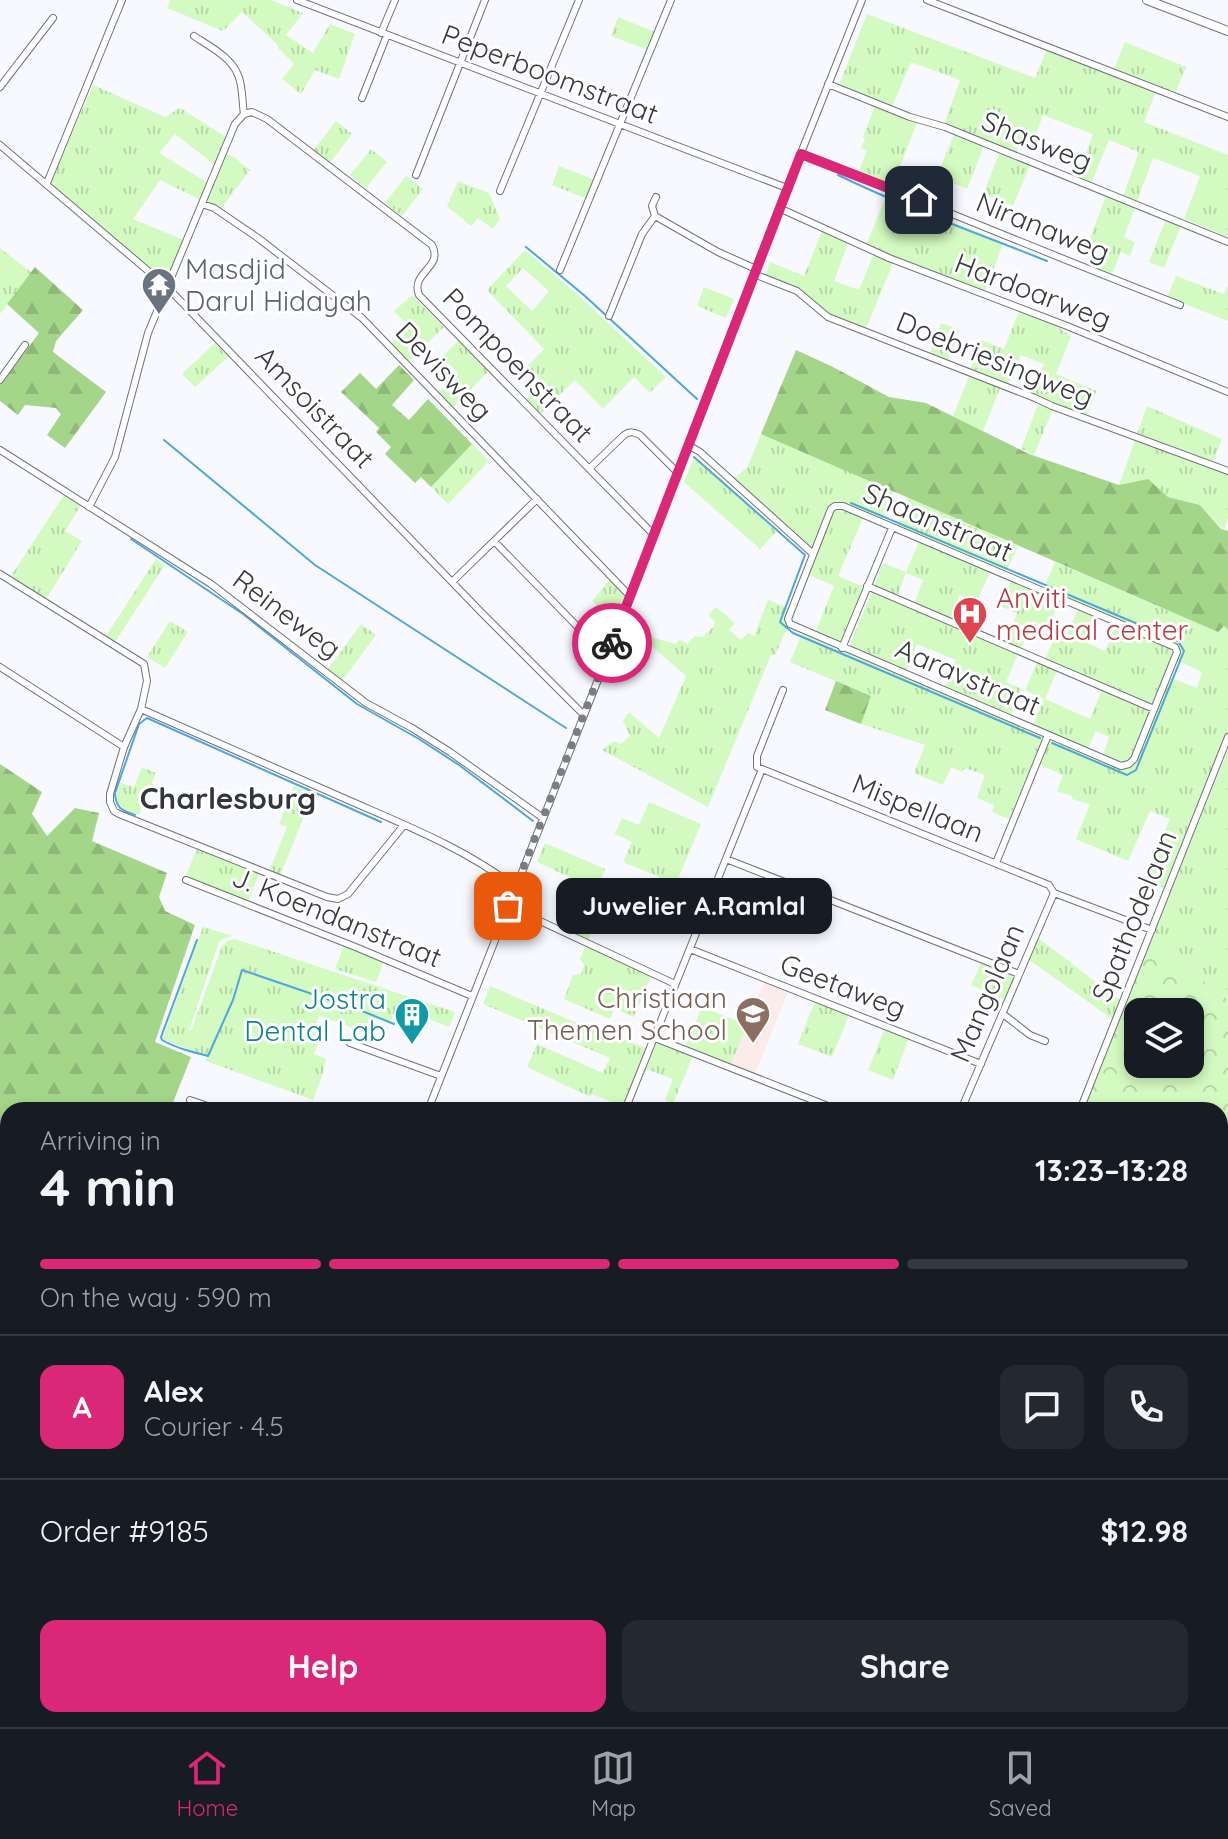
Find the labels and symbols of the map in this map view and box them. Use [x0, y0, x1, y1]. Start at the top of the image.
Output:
street label: Peperboomstraat [437, 16, 663, 131]
street label: Shasweg [977, 103, 1097, 178]
pin [885, 166, 953, 234]
street label: Niranaweg [971, 184, 1115, 269]
street label: Hardoarweg [950, 245, 1116, 336]
place label: Masdjid Darul Hidayah [185, 251, 372, 318]
temple icon: Masdjid Darul Hidayah [140, 266, 178, 316]
street label: Pompoenstraat [436, 280, 601, 449]
street label: Doebriesingweg [891, 303, 1099, 414]
street label: Devisweg [389, 314, 500, 427]
street label: Amsoistraat [248, 338, 382, 475]
street label: Shaanstraat [858, 474, 1018, 569]
street label: Reineweg [226, 562, 348, 666]
place label: Anviti medical center [996, 580, 1189, 647]
hospital icon: Anviti medical center [951, 595, 989, 645]
courier [572, 603, 652, 683]
street label: Aaravstraat [890, 630, 1046, 723]
street label: Mispellaan [847, 765, 989, 850]
district label: Charlesburg [140, 779, 316, 817]
street label: Spathodelaan [1083, 825, 1184, 1007]
street label: J. Koendanstraat [227, 859, 447, 975]
pin [474, 872, 542, 940]
callout: Juwelier A.Ramlal [556, 878, 832, 934]
street label: Mangolaan [942, 918, 1031, 1067]
street label: Geetaweg [775, 946, 911, 1025]
place label: Christiaan Themen School [527, 980, 727, 1047]
place label: Jostra Dental Lab [244, 981, 386, 1048]
school or university icon: Christiaan Themen School [734, 995, 772, 1045]
building icon: Jostra Dental Lab [393, 996, 431, 1046]

